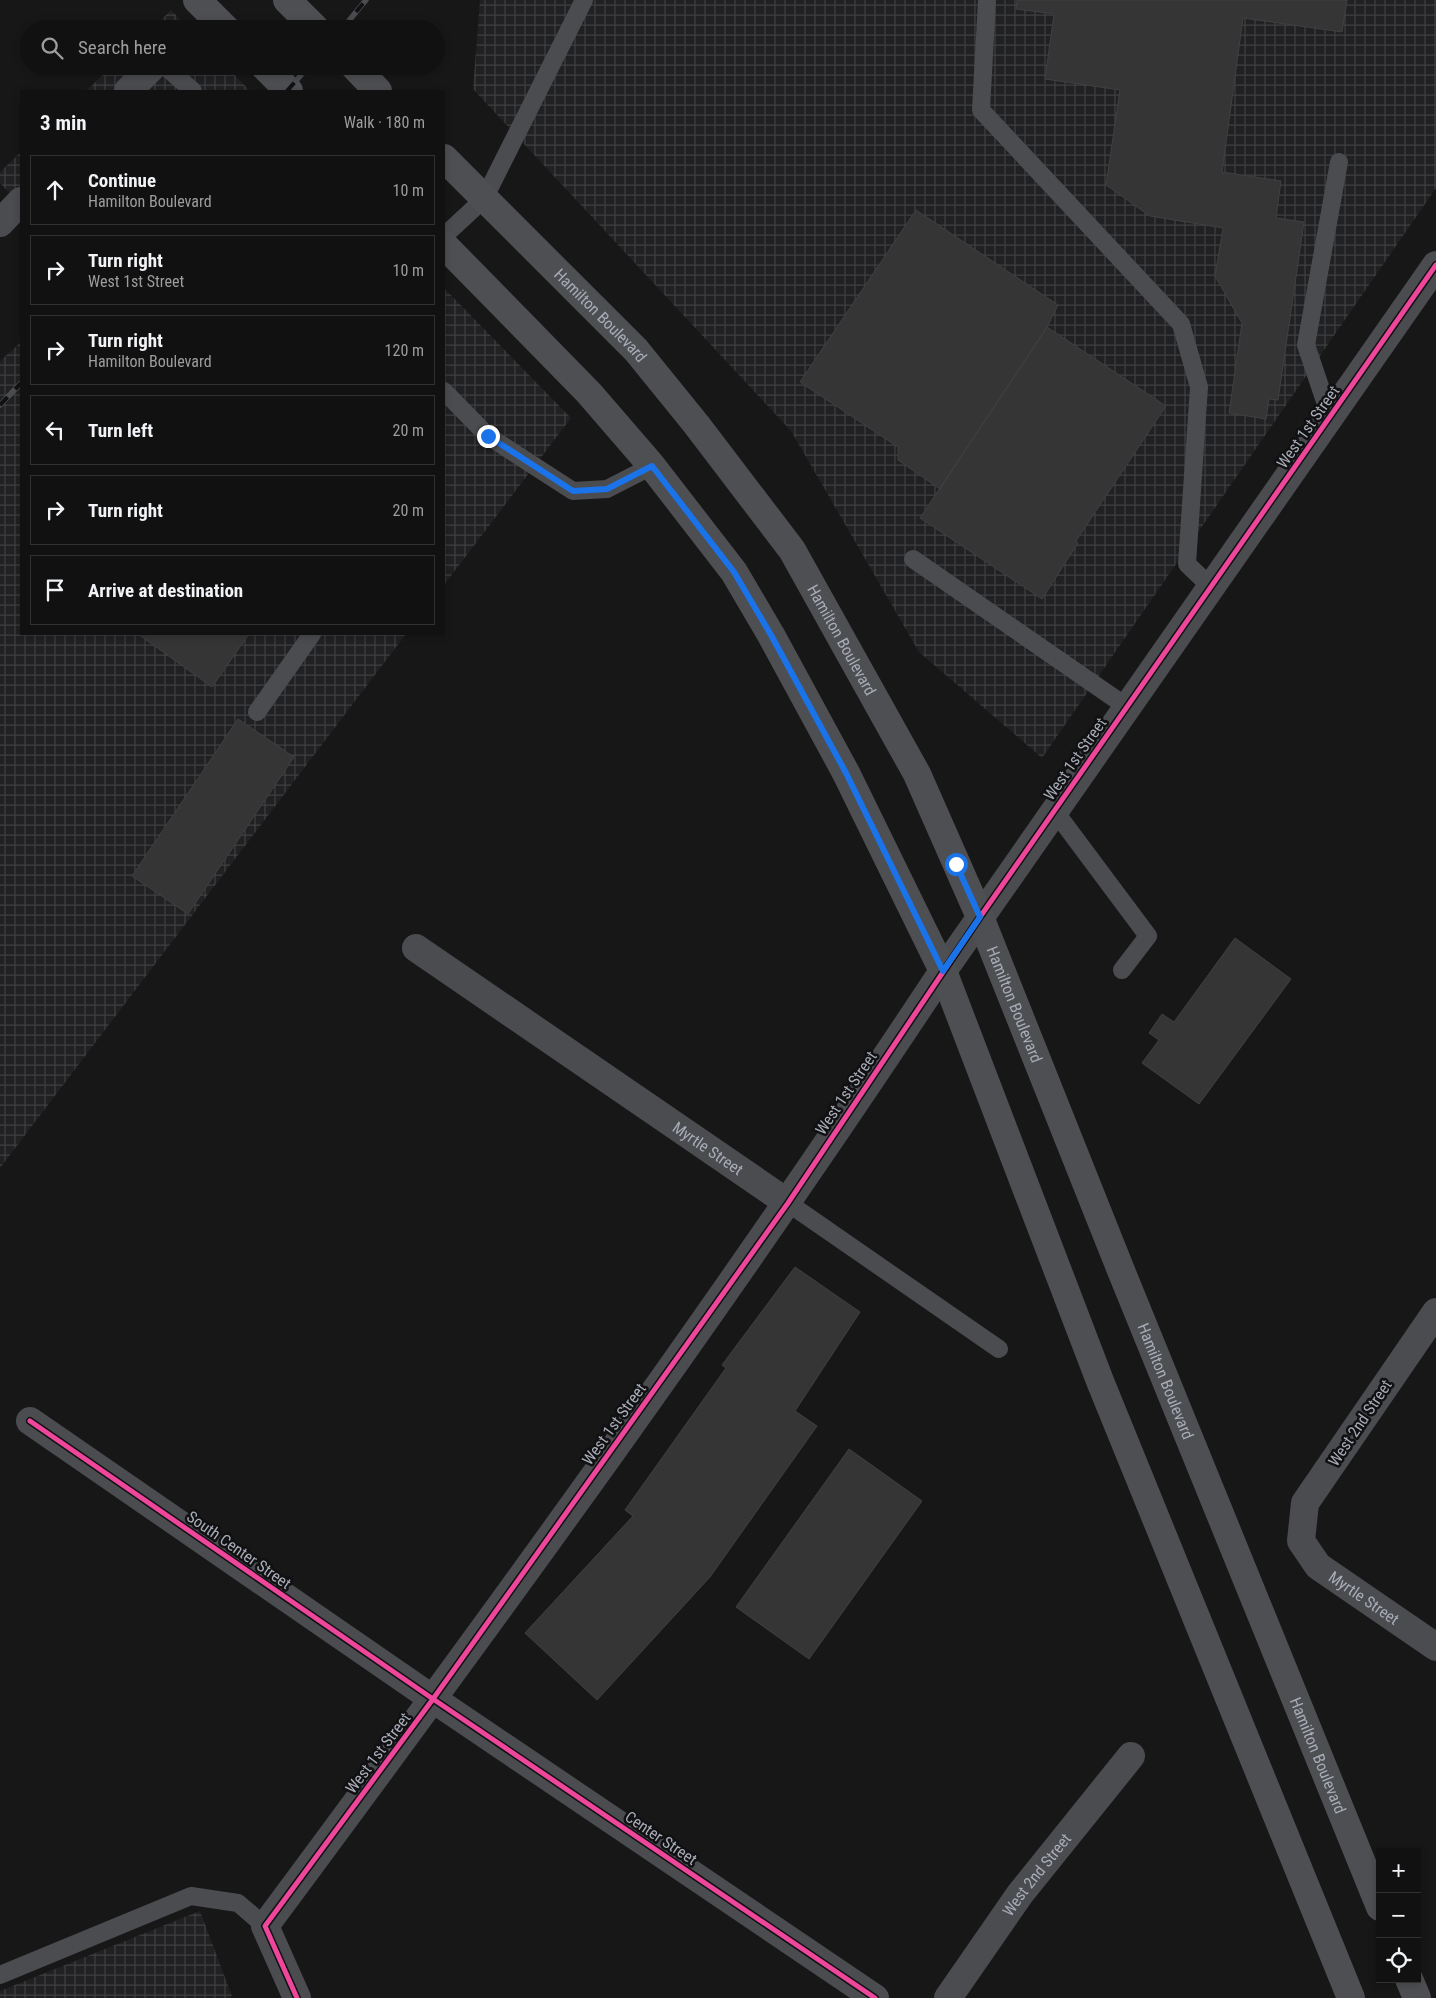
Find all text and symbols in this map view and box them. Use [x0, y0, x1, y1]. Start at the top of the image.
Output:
search box [20, 20, 445, 75]
icon: search [38, 34, 66, 62]
text: Search here [78, 36, 166, 59]
text: 3 min [40, 111, 87, 135]
text: Walk · 180 m [344, 113, 425, 132]
text: Continue [88, 169, 156, 192]
icon: ahead [41, 176, 69, 204]
text: 10 m [392, 181, 424, 200]
text: Hamilton Boulevard [88, 192, 212, 211]
text: Turn right [88, 249, 163, 272]
icon: right [41, 256, 69, 284]
text: 10 m [392, 261, 424, 280]
street label: Hamilton Boulevard [551, 265, 651, 366]
text: West 1st Street [88, 272, 184, 291]
text: Turn right [88, 329, 163, 352]
icon: right [41, 336, 69, 364]
text: 120 m [385, 341, 424, 360]
text: Hamilton Boulevard [88, 352, 212, 371]
street label: West 1st Street [1273, 382, 1344, 472]
icon: left [41, 416, 69, 444]
text: Turn left [88, 419, 153, 442]
text: 20 m [392, 421, 424, 440]
route end [477, 425, 500, 448]
icon: right [41, 496, 69, 524]
text: Turn right [88, 499, 163, 522]
text: 20 m [392, 501, 424, 520]
icon: arrive [41, 576, 69, 604]
text: Arrive at destination [88, 579, 243, 602]
street label: Hamilton Boulevard [804, 581, 881, 698]
street label: West 1st Street [1040, 714, 1111, 804]
route start [945, 853, 968, 876]
street label: Hamilton Boulevard [983, 943, 1047, 1065]
street label: West 1st Street [811, 1048, 881, 1138]
street label: Myrtle Street [669, 1117, 747, 1179]
street label: Hamilton Boulevard [1134, 1320, 1198, 1442]
street label: West 2nd Street [1324, 1376, 1396, 1470]
street label: West 1st Street [578, 1379, 650, 1469]
street label: South Center Street [183, 1507, 295, 1593]
street label: Myrtle Street [1325, 1567, 1403, 1629]
street label: Hamilton Boulevard [1286, 1694, 1350, 1816]
street label: West 1st Street [341, 1709, 415, 1797]
street label: Center Street [621, 1807, 701, 1869]
street label: West 2nd Street [998, 1829, 1075, 1920]
map controls [1376, 1848, 1421, 1983]
button: + [1376, 1848, 1421, 1893]
button: − [1376, 1893, 1421, 1938]
button: locate [1376, 1938, 1421, 1983]

